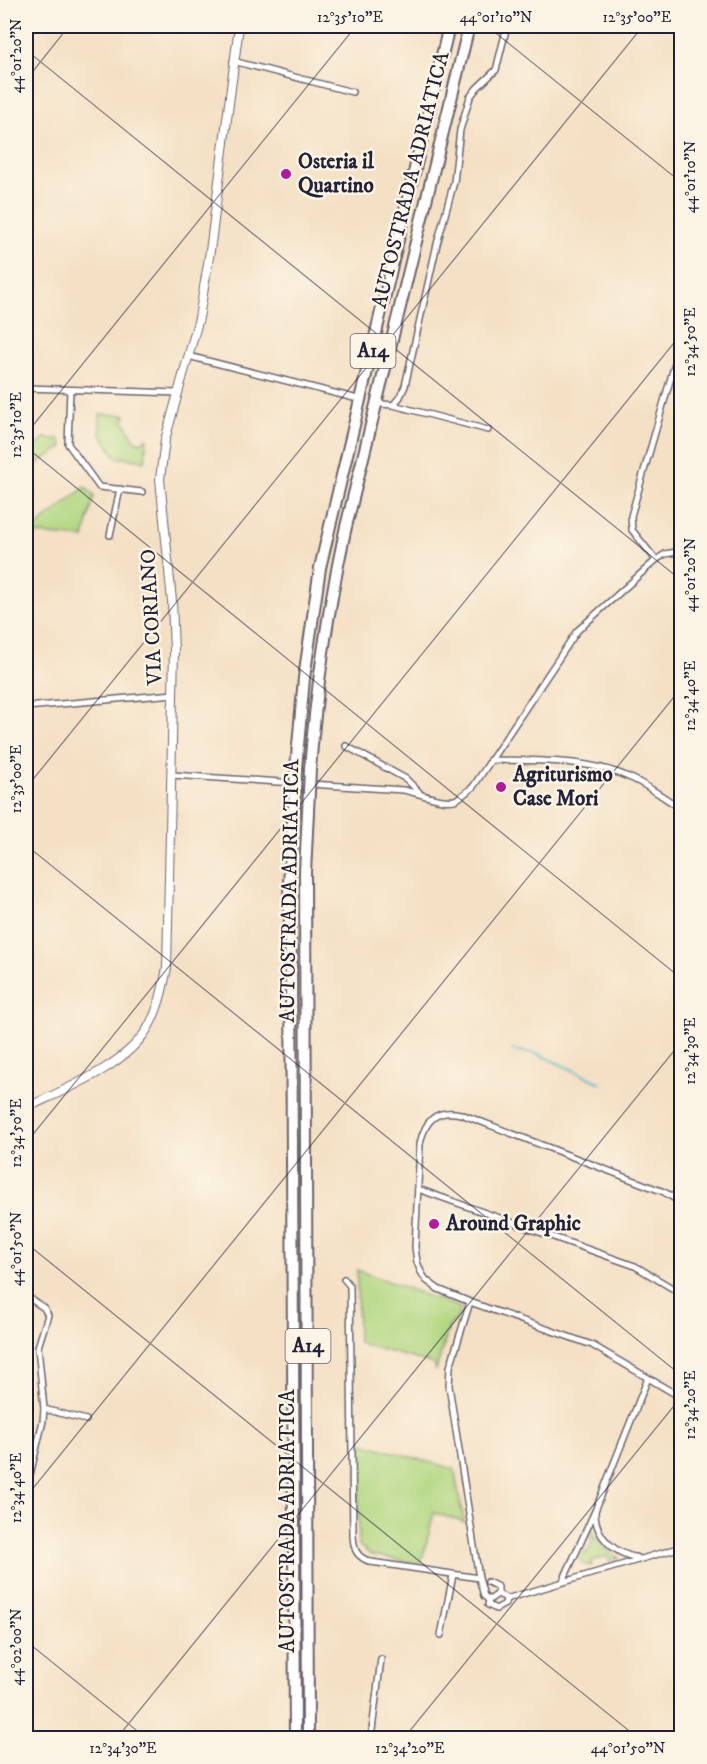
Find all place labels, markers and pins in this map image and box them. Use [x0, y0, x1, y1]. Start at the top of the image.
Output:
place label: Osteria il Quartino [298, 149, 374, 199]
marker: Osteria il Quartino [279, 167, 293, 181]
place label: Agriturismo Case Mori [512, 762, 613, 812]
marker: Agriturismo Case Mori [494, 780, 508, 794]
place label: Around Graphic [445, 1211, 581, 1237]
marker: Around Graphic [427, 1217, 441, 1231]

